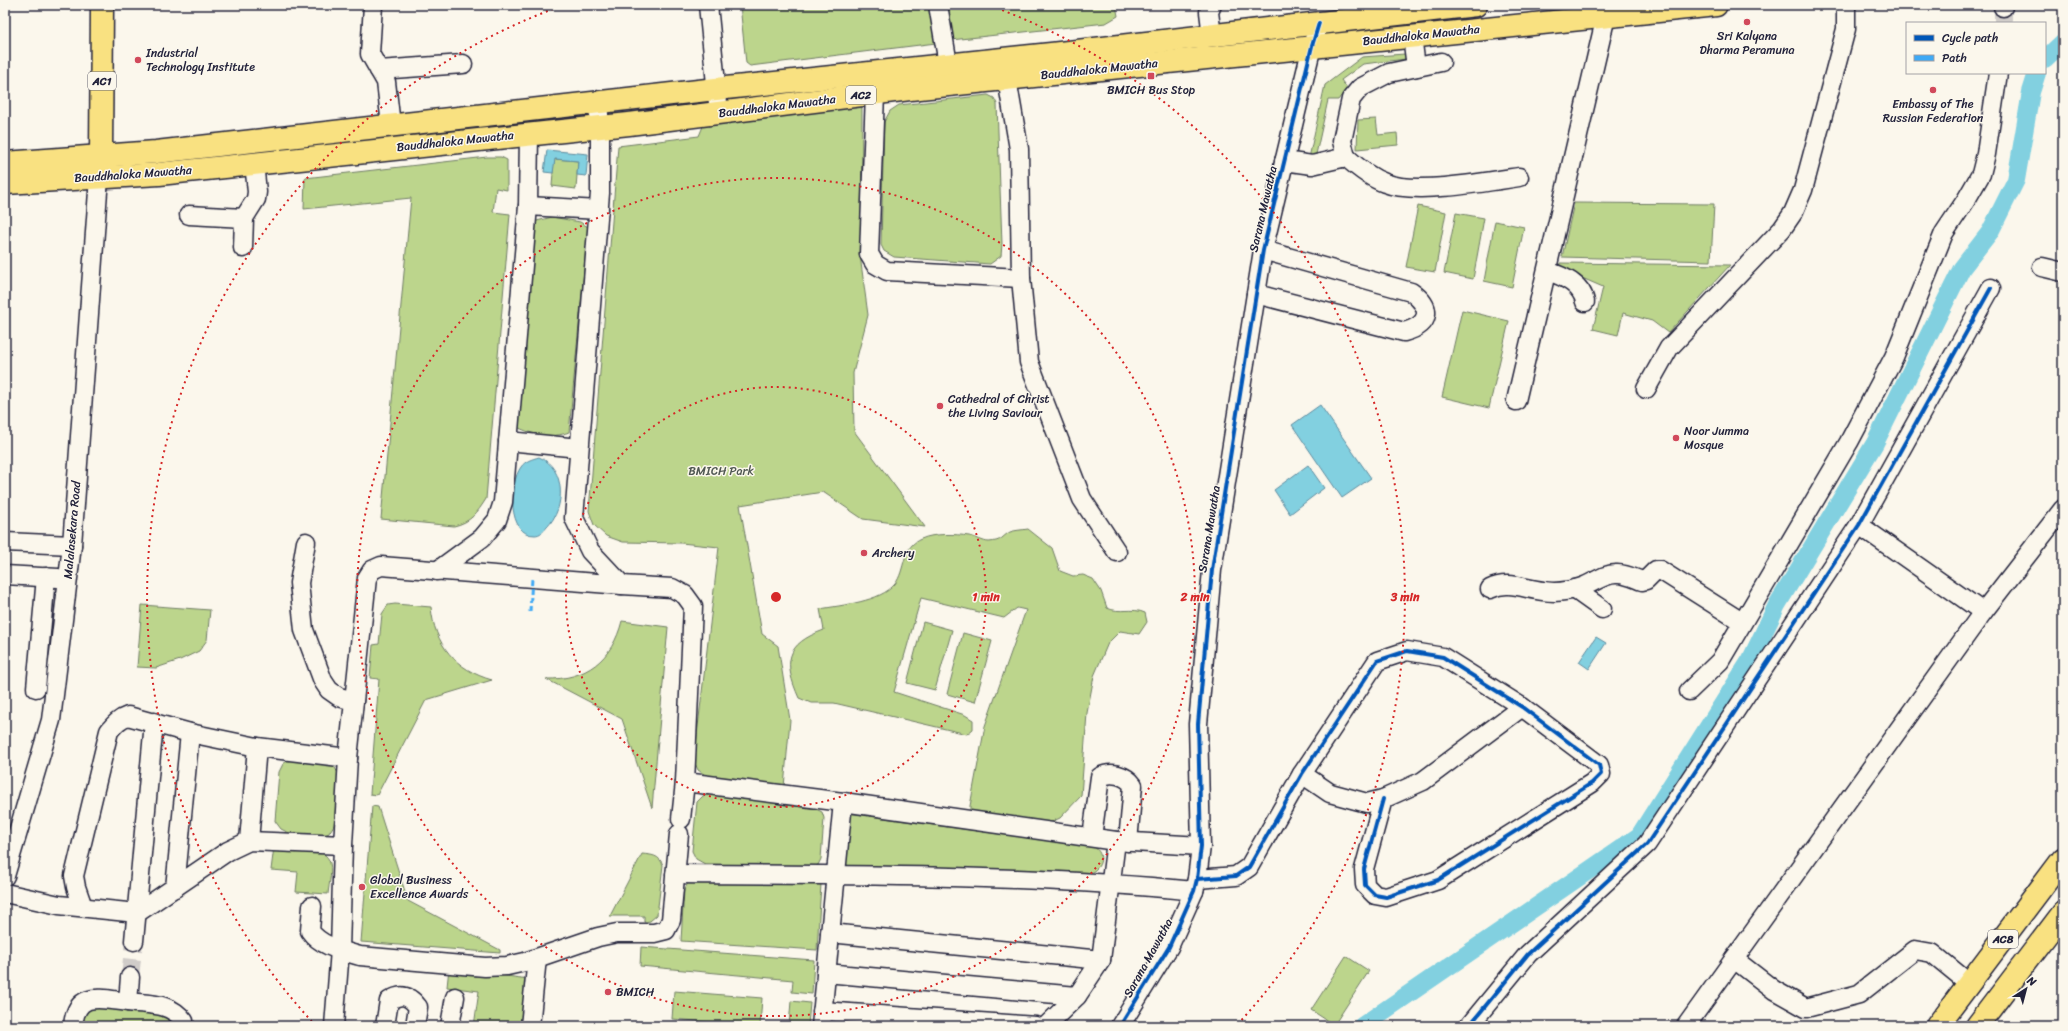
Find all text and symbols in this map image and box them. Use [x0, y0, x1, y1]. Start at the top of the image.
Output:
marker: Sri Kalyana Dharma Peramuna [1742, 17, 1752, 27]
street label: Bauddhaloka Mawatha [1361, 18, 1482, 52]
legend [1906, 22, 2046, 74]
place label: Sri Kalyana Dharma Peramuna [1700, 25, 1794, 61]
text: Cycle path [1942, 27, 1998, 49]
place label: Industrial Technology Institute [145, 42, 255, 78]
text: Path [1942, 47, 1967, 69]
street label: Bauddhaloka Mawatha [1039, 52, 1160, 86]
marker: Industrial Technology Institute [133, 55, 143, 65]
marker: BMICH Bus Stop [1146, 71, 1156, 81]
road number: AC1 [88, 72, 116, 90]
place label: BMICH Bus Stop [1107, 79, 1196, 101]
marker: Embassy of The Russian Federation [1928, 85, 1938, 95]
road number: AC2 [846, 86, 876, 104]
street label: Bauddhaloka Mawatha [717, 88, 838, 124]
place label: Embassy of The Russian Federation [1883, 93, 1984, 129]
street label: Bauddhaloka Mawatha [395, 124, 516, 158]
street label: Bauddhaloka Mawatha [74, 159, 193, 189]
street label: Sarana Mawatha [1242, 164, 1284, 254]
place label: Cathedral of Christ the Living Saviour [948, 388, 1050, 424]
marker: Cathedral of Christ the Living Saviour [935, 401, 945, 411]
place label: Noor Jumma Mosque [1684, 420, 1749, 456]
marker: Noor Jumma Mosque [1671, 433, 1681, 443]
park label: BMICH Park [688, 460, 754, 482]
street label: Malalasekara Road [57, 480, 87, 580]
street label: Sarana Mawatha [1191, 484, 1227, 574]
place label: Archery [871, 542, 915, 564]
marker: Archery [859, 548, 869, 558]
text: 1 min [972, 586, 1000, 608]
text: 2 min [1179, 586, 1210, 608]
text: 3 min [1390, 586, 1420, 608]
centre of rings [769, 590, 783, 604]
place label: Global Business Excellence Awards [370, 869, 469, 905]
marker: Global Business Excellence Awards [357, 882, 367, 892]
street label: Sarana Mawatha [1117, 914, 1179, 1002]
road number: AC8 [1988, 930, 2018, 948]
north arrow [2006, 969, 2046, 1009]
text: N [2022, 971, 2041, 991]
place label: BMICH [616, 981, 655, 1003]
marker: BMICH [603, 987, 613, 997]

